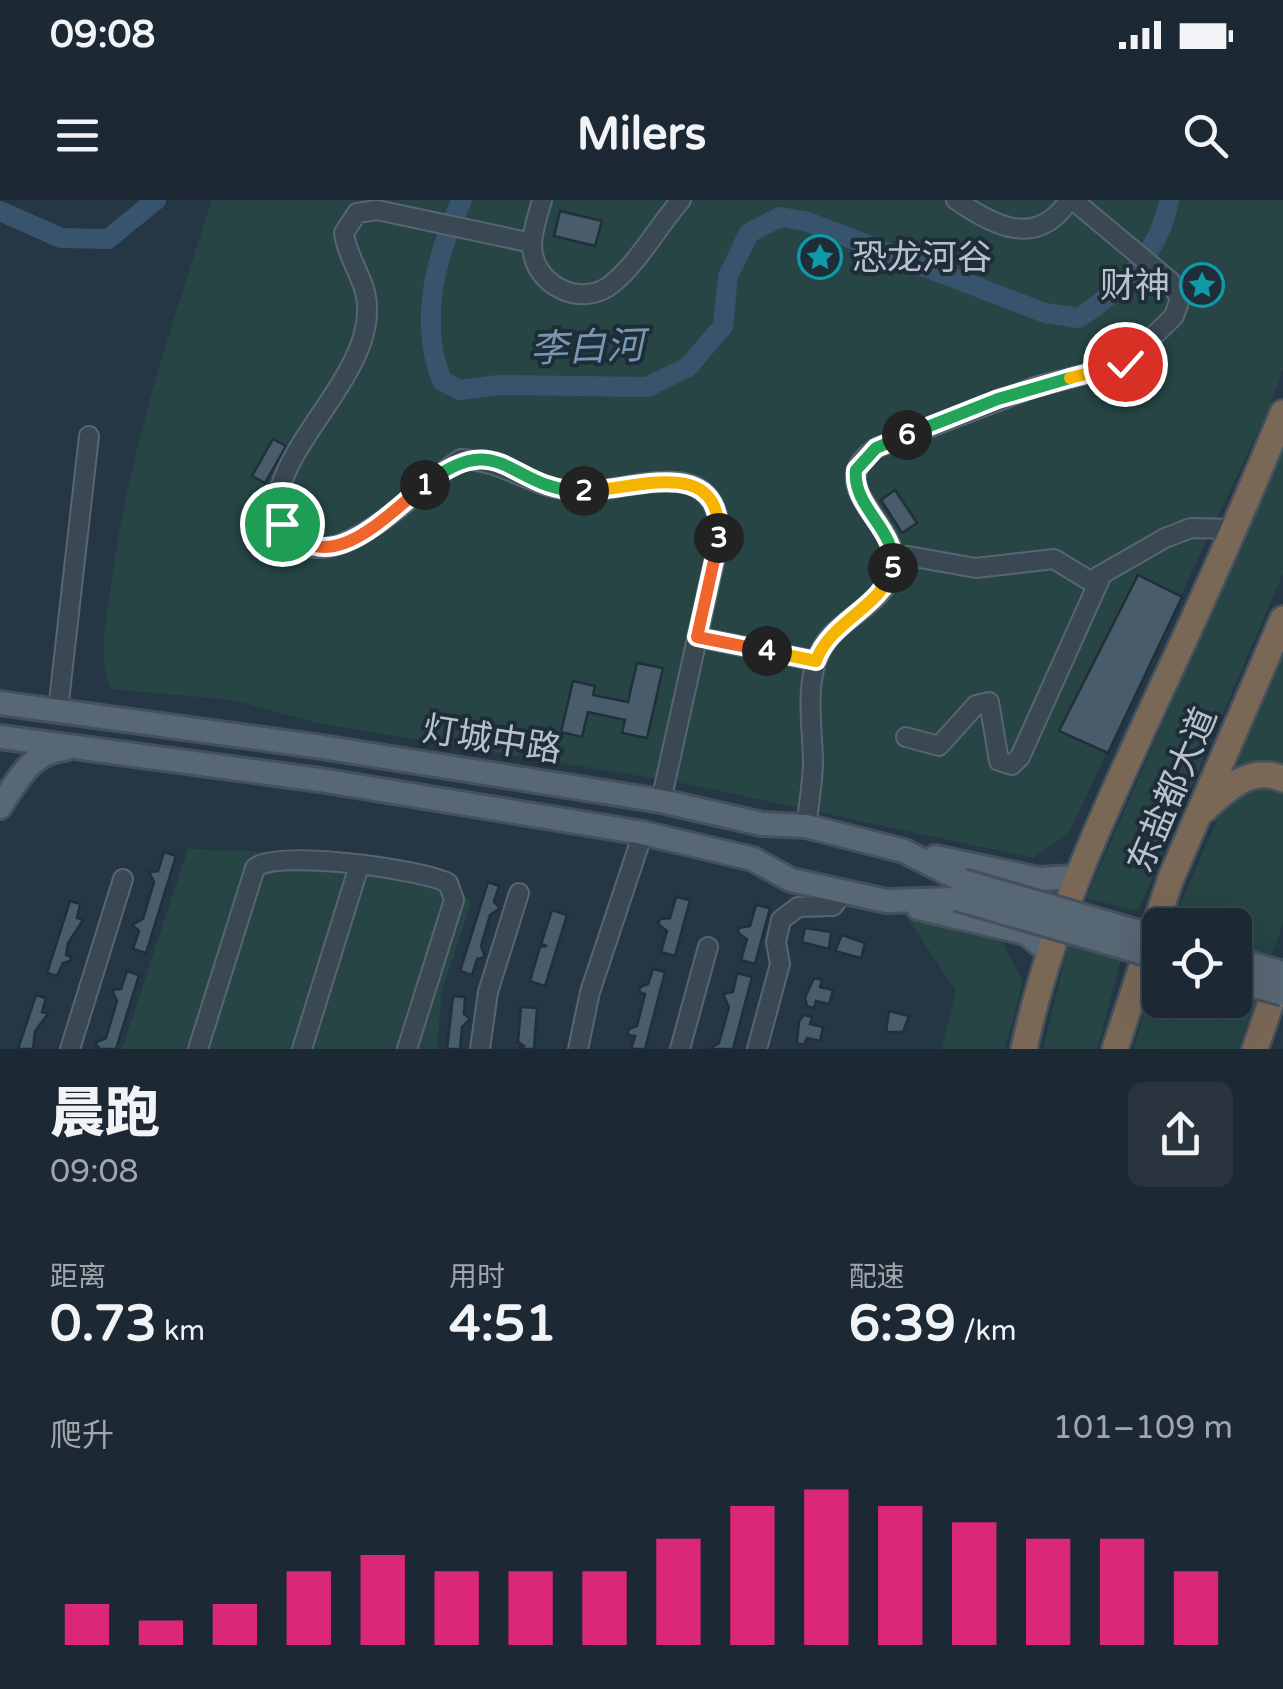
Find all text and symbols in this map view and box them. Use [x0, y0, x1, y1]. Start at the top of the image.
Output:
text: 09:08 [50, 12, 155, 58]
icon: menu [50, 108, 105, 163]
text: Milers [577, 108, 706, 162]
icon: search [1178, 108, 1233, 163]
place icon: 恐龙河谷 [797, 234, 843, 280]
place label: 恐龙河谷 [852, 237, 992, 279]
place icon: 财神 [1179, 262, 1225, 308]
place label: 财神 [1100, 265, 1170, 307]
pin [1083, 322, 1168, 407]
water label: 李白河 [529, 323, 652, 373]
icon: check [1098, 337, 1153, 392]
pin: 6 [882, 410, 932, 460]
text: 6 [898, 418, 916, 452]
pin: 1 [400, 460, 450, 510]
pin: 2 [559, 466, 609, 516]
text: 1 [416, 468, 434, 502]
text: 2 [575, 474, 593, 508]
pin [240, 482, 325, 567]
icon: arrive [255, 497, 310, 552]
pin: 3 [694, 513, 744, 563]
text: 3 [710, 521, 728, 555]
pin: 5 [868, 543, 918, 593]
text: 5 [884, 551, 902, 585]
pin: 4 [742, 626, 792, 676]
text: 4 [758, 634, 776, 668]
street label: 东盐都大道 [1119, 702, 1226, 879]
street label: 灯城中路 [419, 708, 564, 772]
map controls [1142, 908, 1252, 1018]
button: locate [1142, 908, 1252, 1018]
text: 晨跑 [50, 1082, 160, 1148]
button: share [1128, 1082, 1233, 1187]
text: 09:08 [50, 1153, 139, 1191]
text: 距离 [50, 1260, 106, 1294]
text: 用时 [449, 1260, 505, 1294]
text: 配速 [849, 1260, 905, 1294]
text: 0.73 [50, 1294, 157, 1354]
text: 4:51 [449, 1294, 557, 1354]
text: 6:39 [849, 1294, 956, 1354]
text: km [157, 1314, 205, 1348]
text: /km [956, 1314, 1017, 1348]
text: 101–109 m [1053, 1409, 1233, 1447]
text: 爬升 [50, 1417, 114, 1455]

